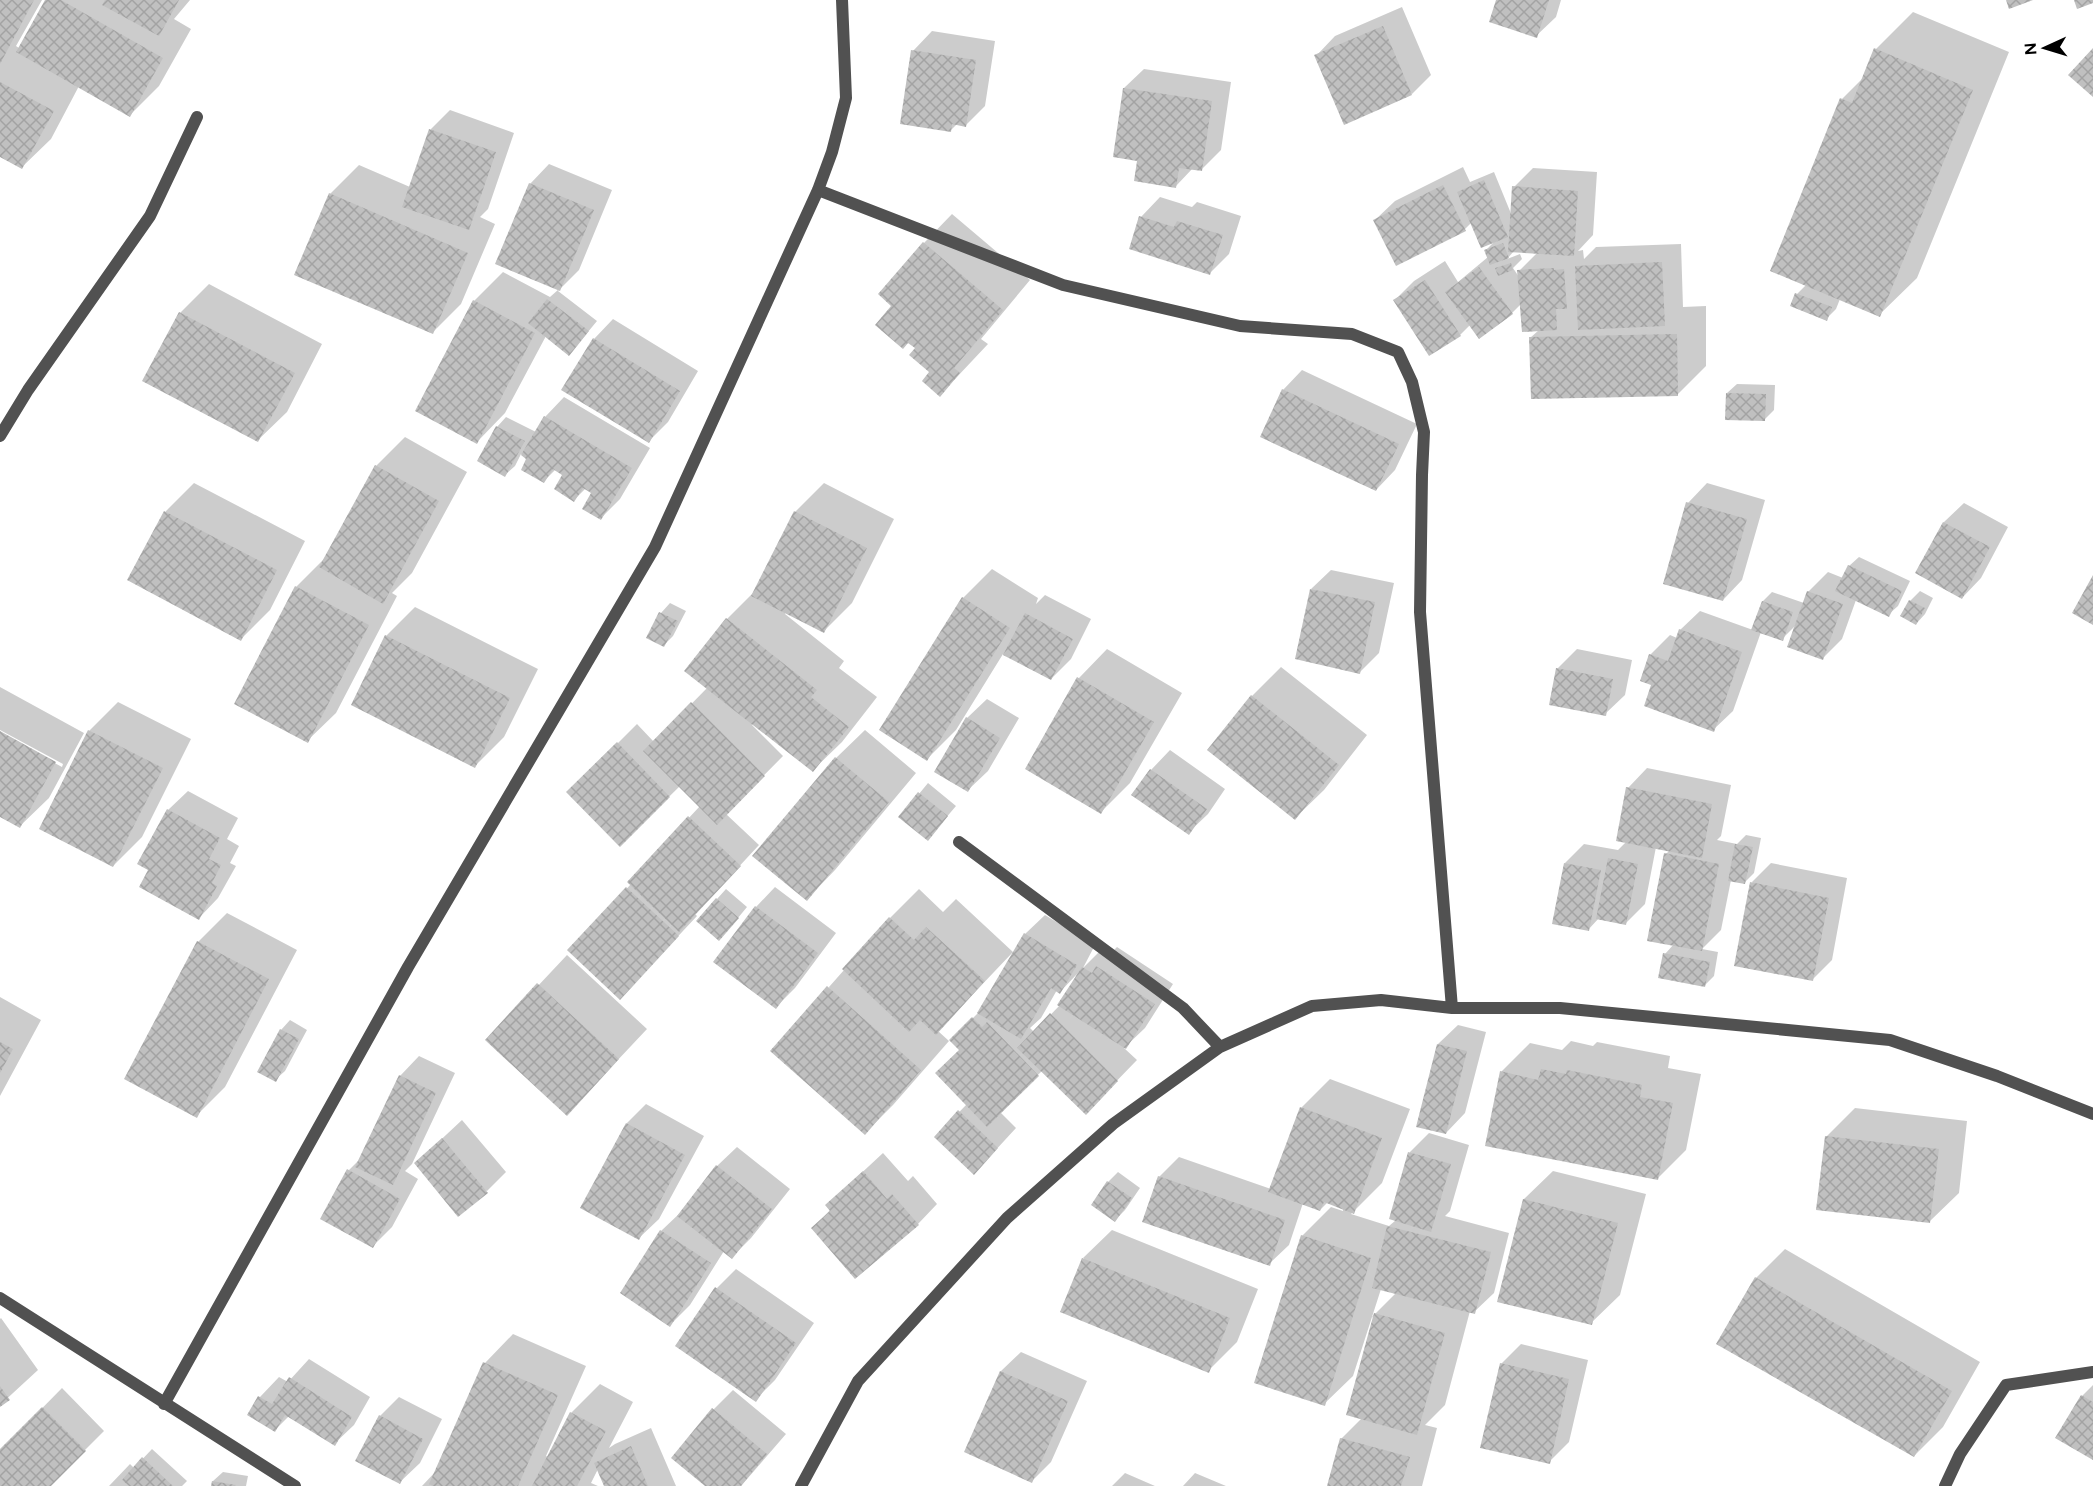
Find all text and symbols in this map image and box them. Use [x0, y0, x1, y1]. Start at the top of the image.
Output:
north arrow [2015, 18, 2075, 78]
text: N [2021, 42, 2040, 56]

